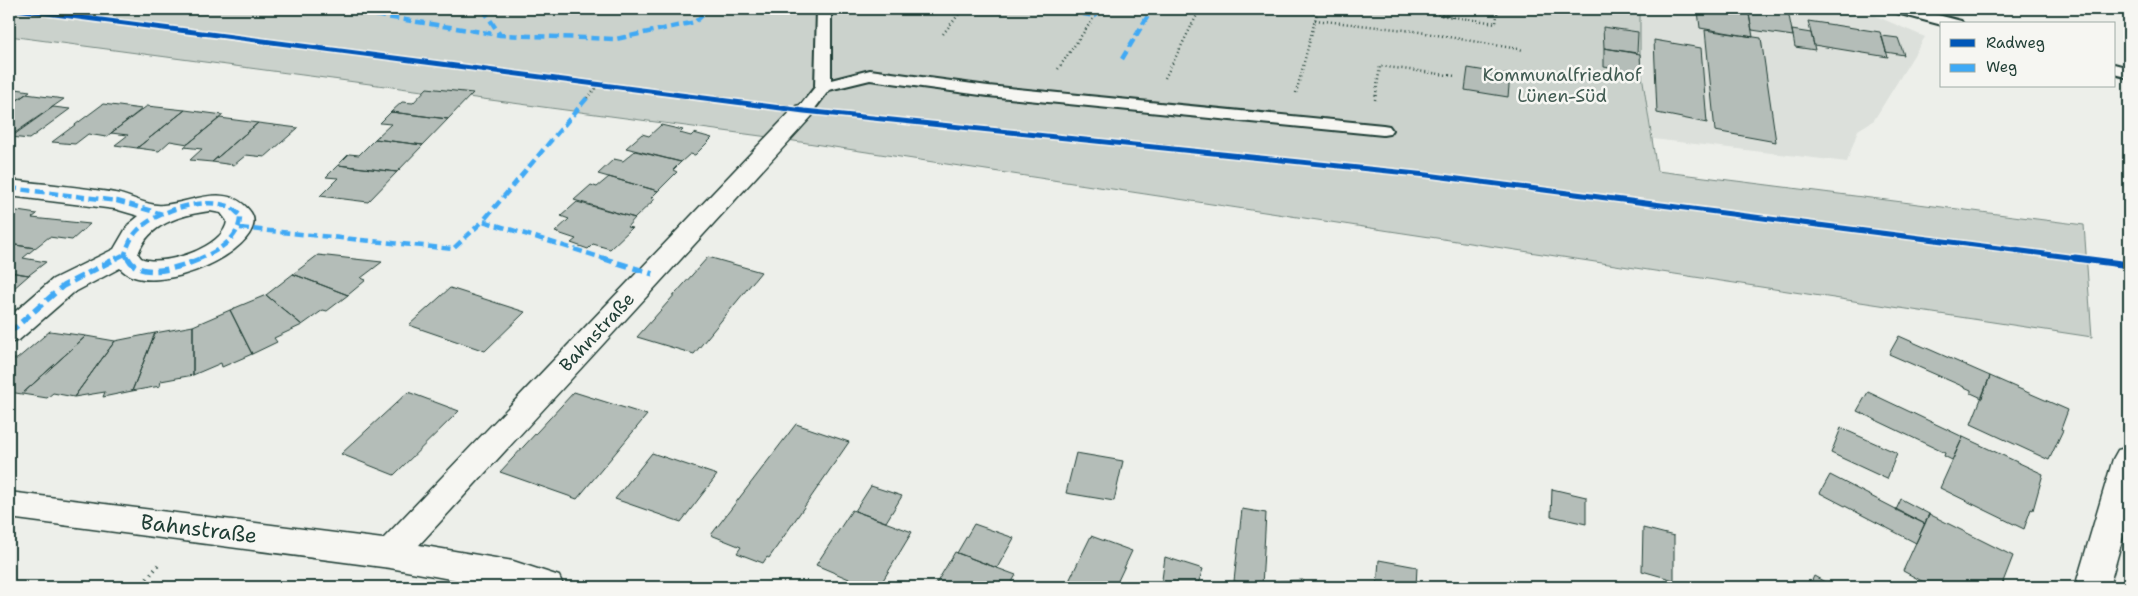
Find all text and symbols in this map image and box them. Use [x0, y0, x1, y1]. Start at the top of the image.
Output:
legend [1940, 22, 2116, 88]
text: Radweg [1986, 33, 2045, 53]
text: Weg [1986, 57, 2017, 77]
park label: Kommunalfriedhof Lünen-Süd [1483, 63, 1642, 108]
street label: Bahnstraße [554, 287, 640, 377]
street label: Bahnstraße [139, 508, 259, 550]

